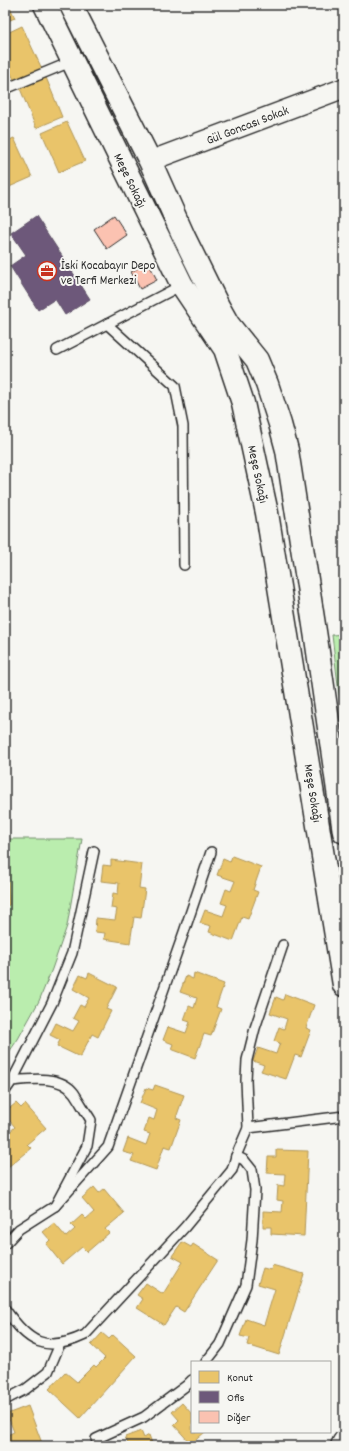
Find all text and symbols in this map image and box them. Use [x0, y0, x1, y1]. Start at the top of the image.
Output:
street label: Gül Goncası Sokak [204, 102, 292, 151]
street label: Meşe Sokağı [107, 151, 150, 212]
place label: İski Kocabayır Depo ve Terfi Merkezi [61, 257, 156, 291]
office icon: İski Kocabayır Depo ve Terfi Merkezi [36, 260, 58, 282]
street label: Meşe Sokağı [241, 444, 272, 505]
street label: Meşe Sokağı [298, 763, 326, 824]
legend [191, 1361, 331, 1433]
text: Konut [227, 1370, 254, 1387]
text: Ofis [227, 1390, 244, 1407]
text: Diğer [227, 1410, 251, 1427]

